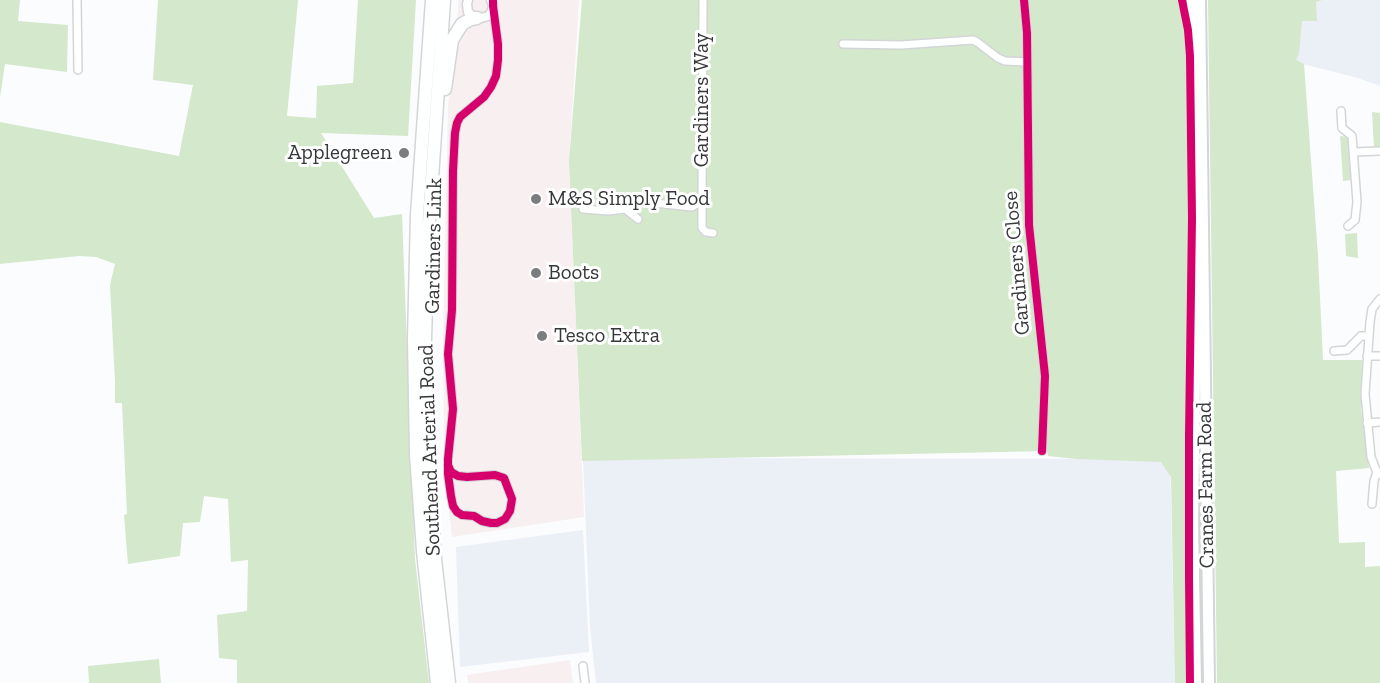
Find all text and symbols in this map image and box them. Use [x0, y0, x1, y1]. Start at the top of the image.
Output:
street label: Gardiners Way [689, 33, 715, 167]
place label: Applegreen [288, 140, 392, 166]
marker: Applegreen [397, 146, 411, 160]
street label: Gardiners Link [420, 178, 448, 314]
place label: M&S Simply Food [548, 186, 710, 212]
street label: Gardiners Close [998, 190, 1036, 336]
marker: M&S Simply Food [529, 192, 543, 206]
place label: Boots [548, 260, 599, 286]
marker: Boots [529, 266, 543, 280]
place label: Tesco Extra [554, 323, 660, 349]
marker: Tesco Extra [535, 329, 549, 343]
street label: Southend Arterial Road [414, 344, 446, 556]
street label: Cranes Farm Road [1192, 401, 1220, 569]

